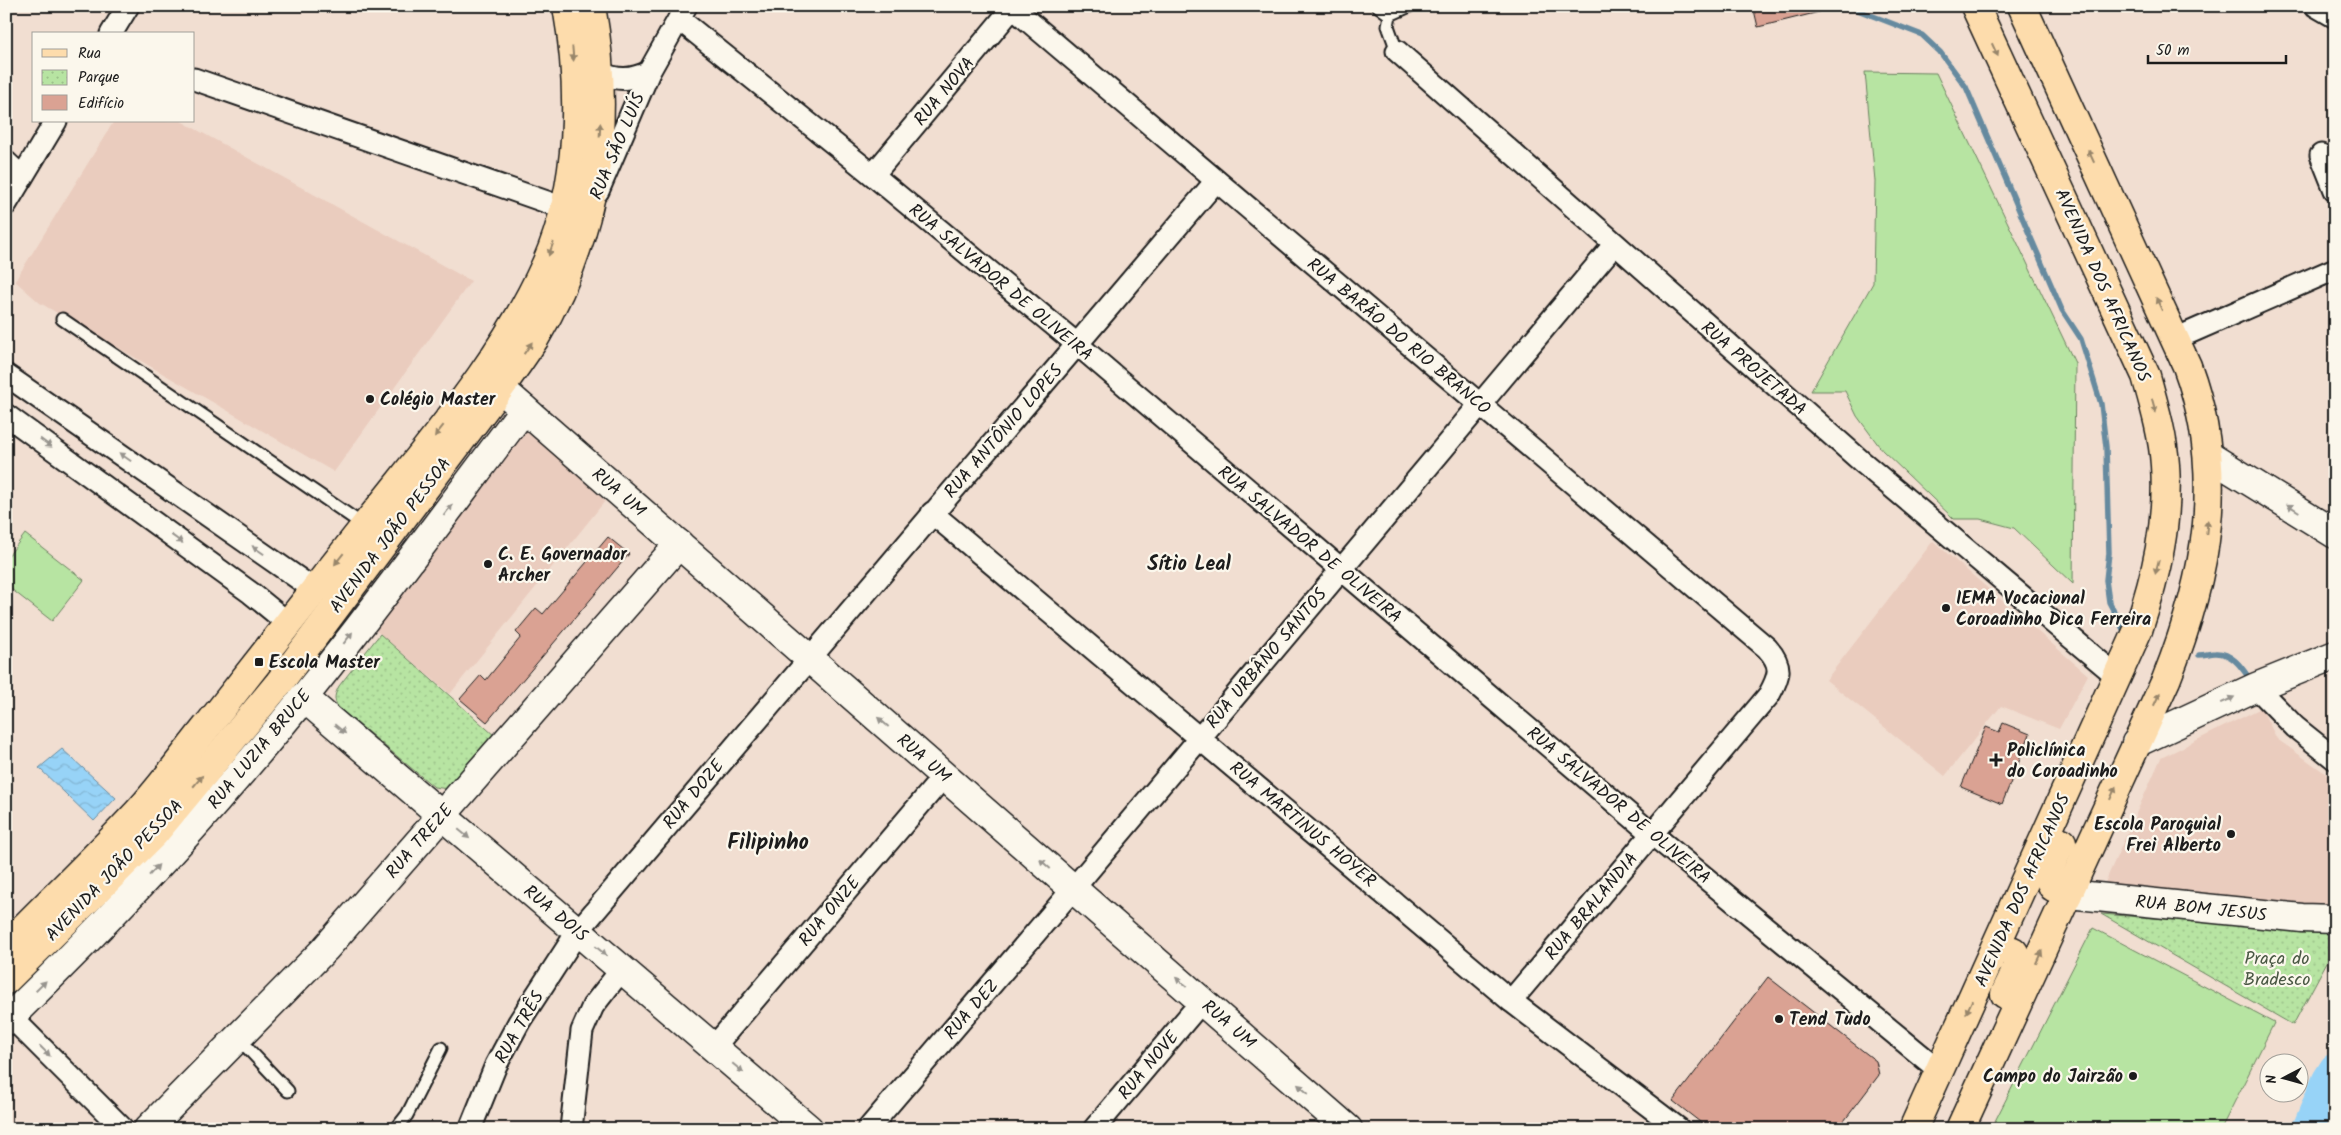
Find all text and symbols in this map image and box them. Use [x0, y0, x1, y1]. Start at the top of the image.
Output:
legend [32, 32, 195, 122]
scale bar [2148, 32, 2286, 64]
text: 50 m [2156, 39, 2190, 63]
text: Rua [78, 42, 101, 66]
one-way arrow [1992, 43, 2000, 57]
one-way arrow [570, 47, 578, 63]
street label: RUA NOVA [907, 51, 983, 133]
text: Parque [78, 66, 119, 90]
street label: RUA SÃO LUÍS [583, 88, 654, 205]
text: Edifício [78, 92, 124, 116]
one-way arrow [596, 121, 604, 137]
one-way arrow [2087, 149, 2095, 163]
street label: AVENIDA DOS AFRICANOS [2046, 184, 2158, 387]
street label: RUA SALVADOR DE OLIVEIRA [901, 197, 1099, 369]
one-way arrow [547, 242, 555, 257]
street label: RUA BARÃO DO RIO BRANCO [1300, 251, 1496, 423]
one-way arrow [2155, 297, 2163, 311]
street label: RUA PROJETADA [1693, 315, 1813, 424]
one-way arrow [523, 341, 533, 355]
street label: RUA ANTÔNIO LOPES [937, 358, 1071, 506]
place label: Colégio Master [380, 386, 497, 415]
marker: Colégio Master [364, 393, 376, 405]
one-way arrow [2151, 399, 2159, 414]
one-way arrow [433, 424, 444, 437]
one-way arrow [39, 438, 52, 449]
one-way arrow [118, 452, 131, 462]
street label: AVENIDA JOÃO PESSOA [323, 452, 460, 620]
street label: RUA SALVADOR DE OLIVEIRA [1210, 459, 1408, 631]
street label: RUA UM [584, 461, 652, 526]
one-way arrow [442, 504, 453, 517]
one-way arrow [2287, 504, 2300, 513]
one-way arrow [2203, 519, 2211, 535]
one-way arrow [170, 534, 184, 544]
place label: C. E. Governador Archer [498, 541, 628, 591]
one-way arrow [251, 545, 265, 555]
district label: Sítio Leal [1147, 549, 1231, 581]
one-way arrow [334, 553, 345, 566]
marker: C. E. Governador Archer [482, 558, 494, 570]
one-way arrow [2152, 559, 2160, 574]
street label: RUA URBÂNO SANTOS [1199, 582, 1335, 736]
place label: IEMA Vocacional Coroadinho Dica Ferreira [1956, 585, 2151, 635]
marker: IEMA Vocacional Coroadinho Dica Ferreira [1940, 602, 1952, 614]
one-way arrow [343, 632, 354, 645]
place label: Escola Master [269, 649, 381, 678]
marker: Escola Master [253, 656, 265, 668]
street label: RUA LUZIA BRUCE [201, 683, 319, 816]
one-way arrow [2153, 692, 2161, 706]
one-way arrow [2220, 696, 2235, 704]
one-way arrow [877, 717, 890, 728]
street label: RUA SALVADOR DE OLIVEIRA [1519, 720, 1717, 892]
one-way arrow [334, 723, 347, 734]
street label: RUA UM [889, 727, 957, 792]
place label: Policlínica do Coroadinho [2007, 737, 2118, 787]
street label: RUA DOZE [656, 753, 732, 836]
marker: Policlínica do Coroadinho [1989, 753, 2003, 767]
street label: RUA MARTINUS HOYER [1222, 755, 1382, 896]
one-way arrow [192, 775, 203, 788]
one-way arrow [2110, 786, 2118, 800]
street label: AVENIDA DOS AFRICANOS [1968, 789, 2079, 992]
street label: AVENIDA JOÃO PESSOA [39, 793, 191, 949]
street label: RUA TREZE [379, 797, 461, 886]
place label: Escola Paroquial Frei Alberto [2094, 811, 2221, 861]
district label: Filipinho [727, 826, 809, 861]
one-way arrow [457, 828, 469, 840]
marker: Escola Paroquial Frei Alberto [2225, 828, 2237, 840]
street label: RUA BRALANDIA [1538, 846, 1646, 967]
one-way arrow [1039, 858, 1052, 869]
one-way arrow [149, 864, 160, 877]
street label: RUA ONZE [792, 870, 869, 954]
street label: RUA DOIS [516, 878, 594, 950]
street label: RUA BOM JESUS [2134, 888, 2269, 931]
one-way arrow [594, 945, 606, 957]
park label: Praça do Bradesco [2244, 945, 2310, 995]
one-way arrow [2035, 950, 2043, 964]
street label: RUA DEZ [937, 973, 1007, 1047]
one-way arrow [1175, 976, 1187, 988]
one-way arrow [34, 981, 46, 993]
street label: RUA TRÊS [488, 986, 553, 1069]
street label: RUA UM [1194, 993, 1262, 1058]
one-way arrow [1965, 1000, 1973, 1014]
place label: Tend Tudo [1789, 1006, 1871, 1035]
marker: Tend Tudo [1773, 1013, 1785, 1025]
street label: RUA NOVE [1111, 1025, 1187, 1107]
one-way arrow [39, 1045, 51, 1057]
north arrow [2258, 1052, 2308, 1102]
one-way arrow [731, 1062, 744, 1073]
place label: Campo do Jairzão [1983, 1063, 2123, 1092]
marker: Campo do Jairzão [2127, 1070, 2139, 1082]
text: N [2261, 1074, 2283, 1085]
one-way arrow [1297, 1084, 1309, 1095]

